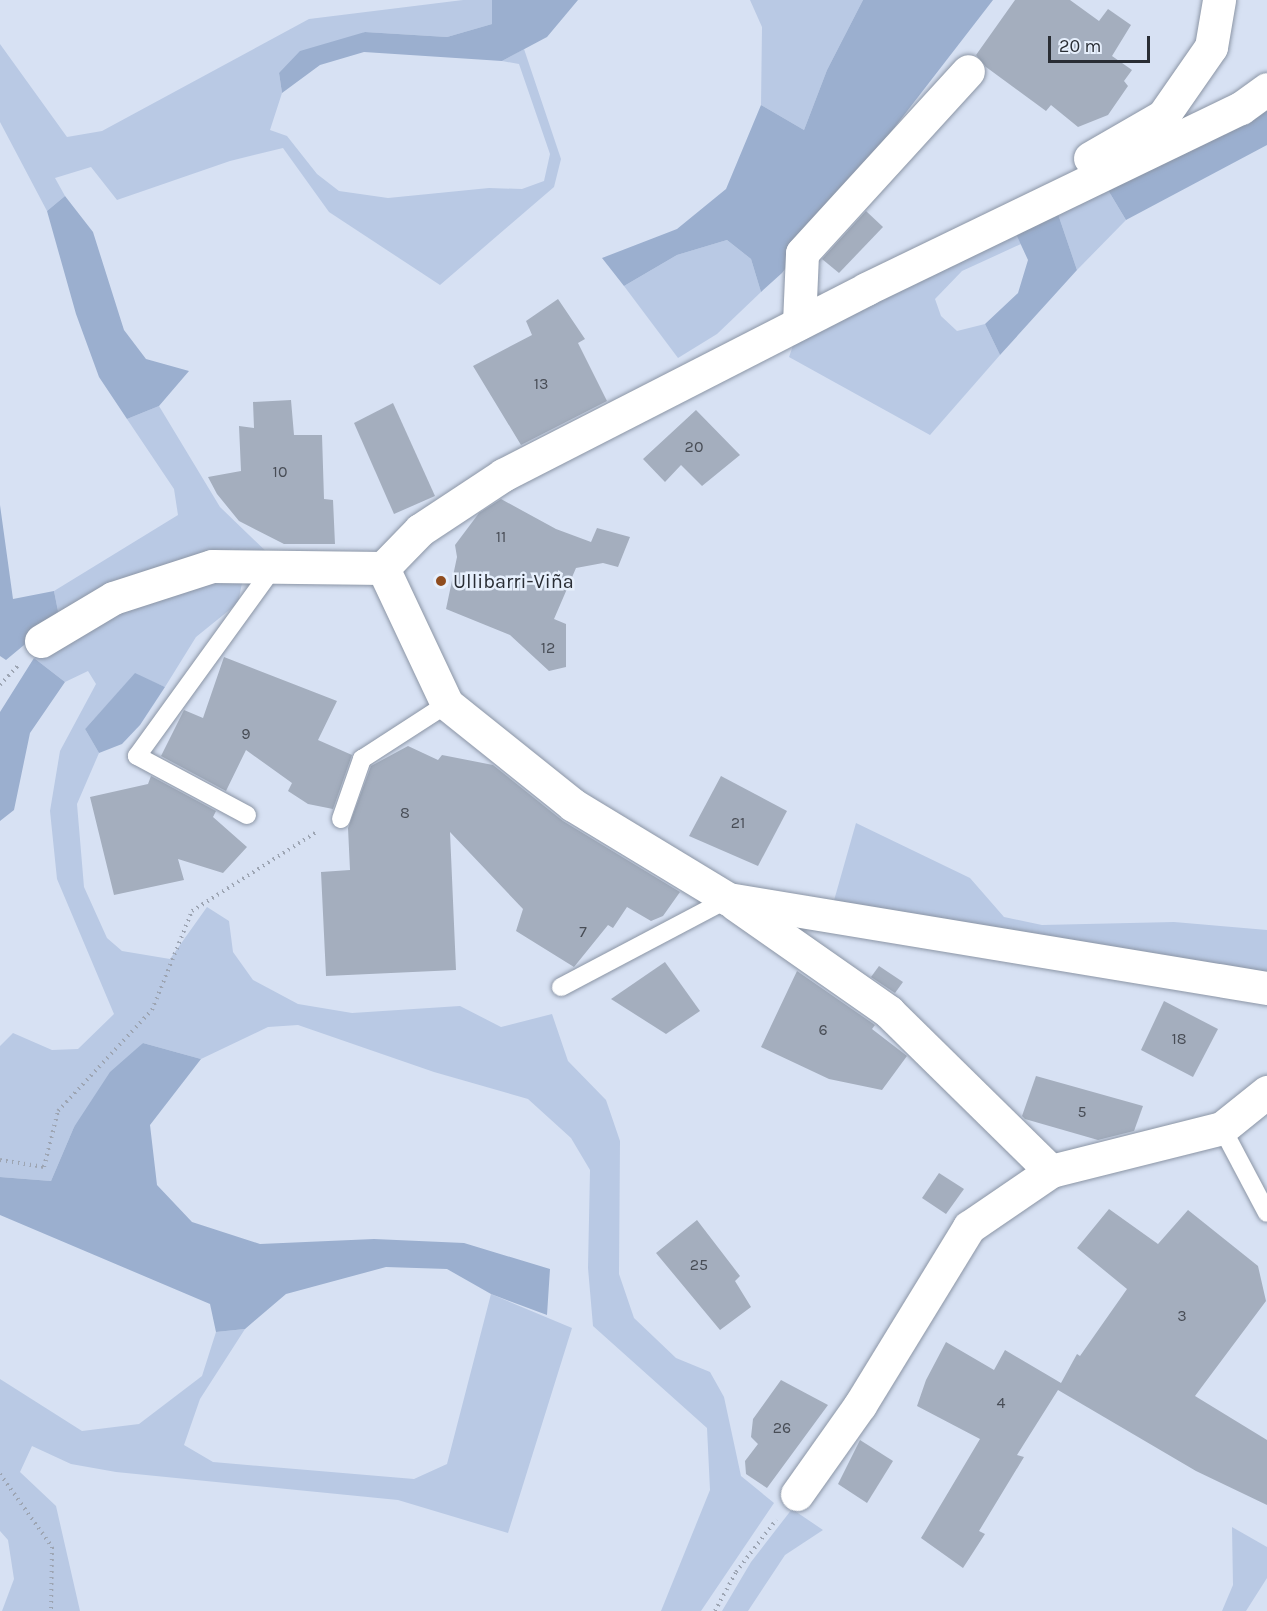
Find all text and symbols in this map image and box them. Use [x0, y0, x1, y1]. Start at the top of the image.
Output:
scale bar [1051, 24, 1153, 62]
text: 20 m [1059, 35, 1101, 57]
house number: 13 [534, 374, 548, 394]
house number: 20 [685, 437, 703, 457]
house number: 10 [273, 462, 287, 482]
house number: 11 [496, 527, 506, 547]
place label: Ullibarri-Viña [453, 569, 574, 593]
marker: Ullibarri-Viña [434, 574, 448, 588]
house number: 12 [541, 638, 555, 658]
house number: 9 [241, 724, 251, 744]
house number: 8 [400, 803, 410, 823]
house number: 21 [731, 813, 745, 833]
house number: 7 [579, 922, 587, 942]
house number: 6 [818, 1020, 828, 1040]
house number: 18 [1171, 1029, 1187, 1049]
house number: 5 [1077, 1102, 1087, 1122]
house number: 25 [690, 1255, 708, 1275]
house number: 3 [1177, 1306, 1187, 1326]
house number: 4 [997, 1393, 1005, 1413]
house number: 26 [773, 1418, 791, 1438]

